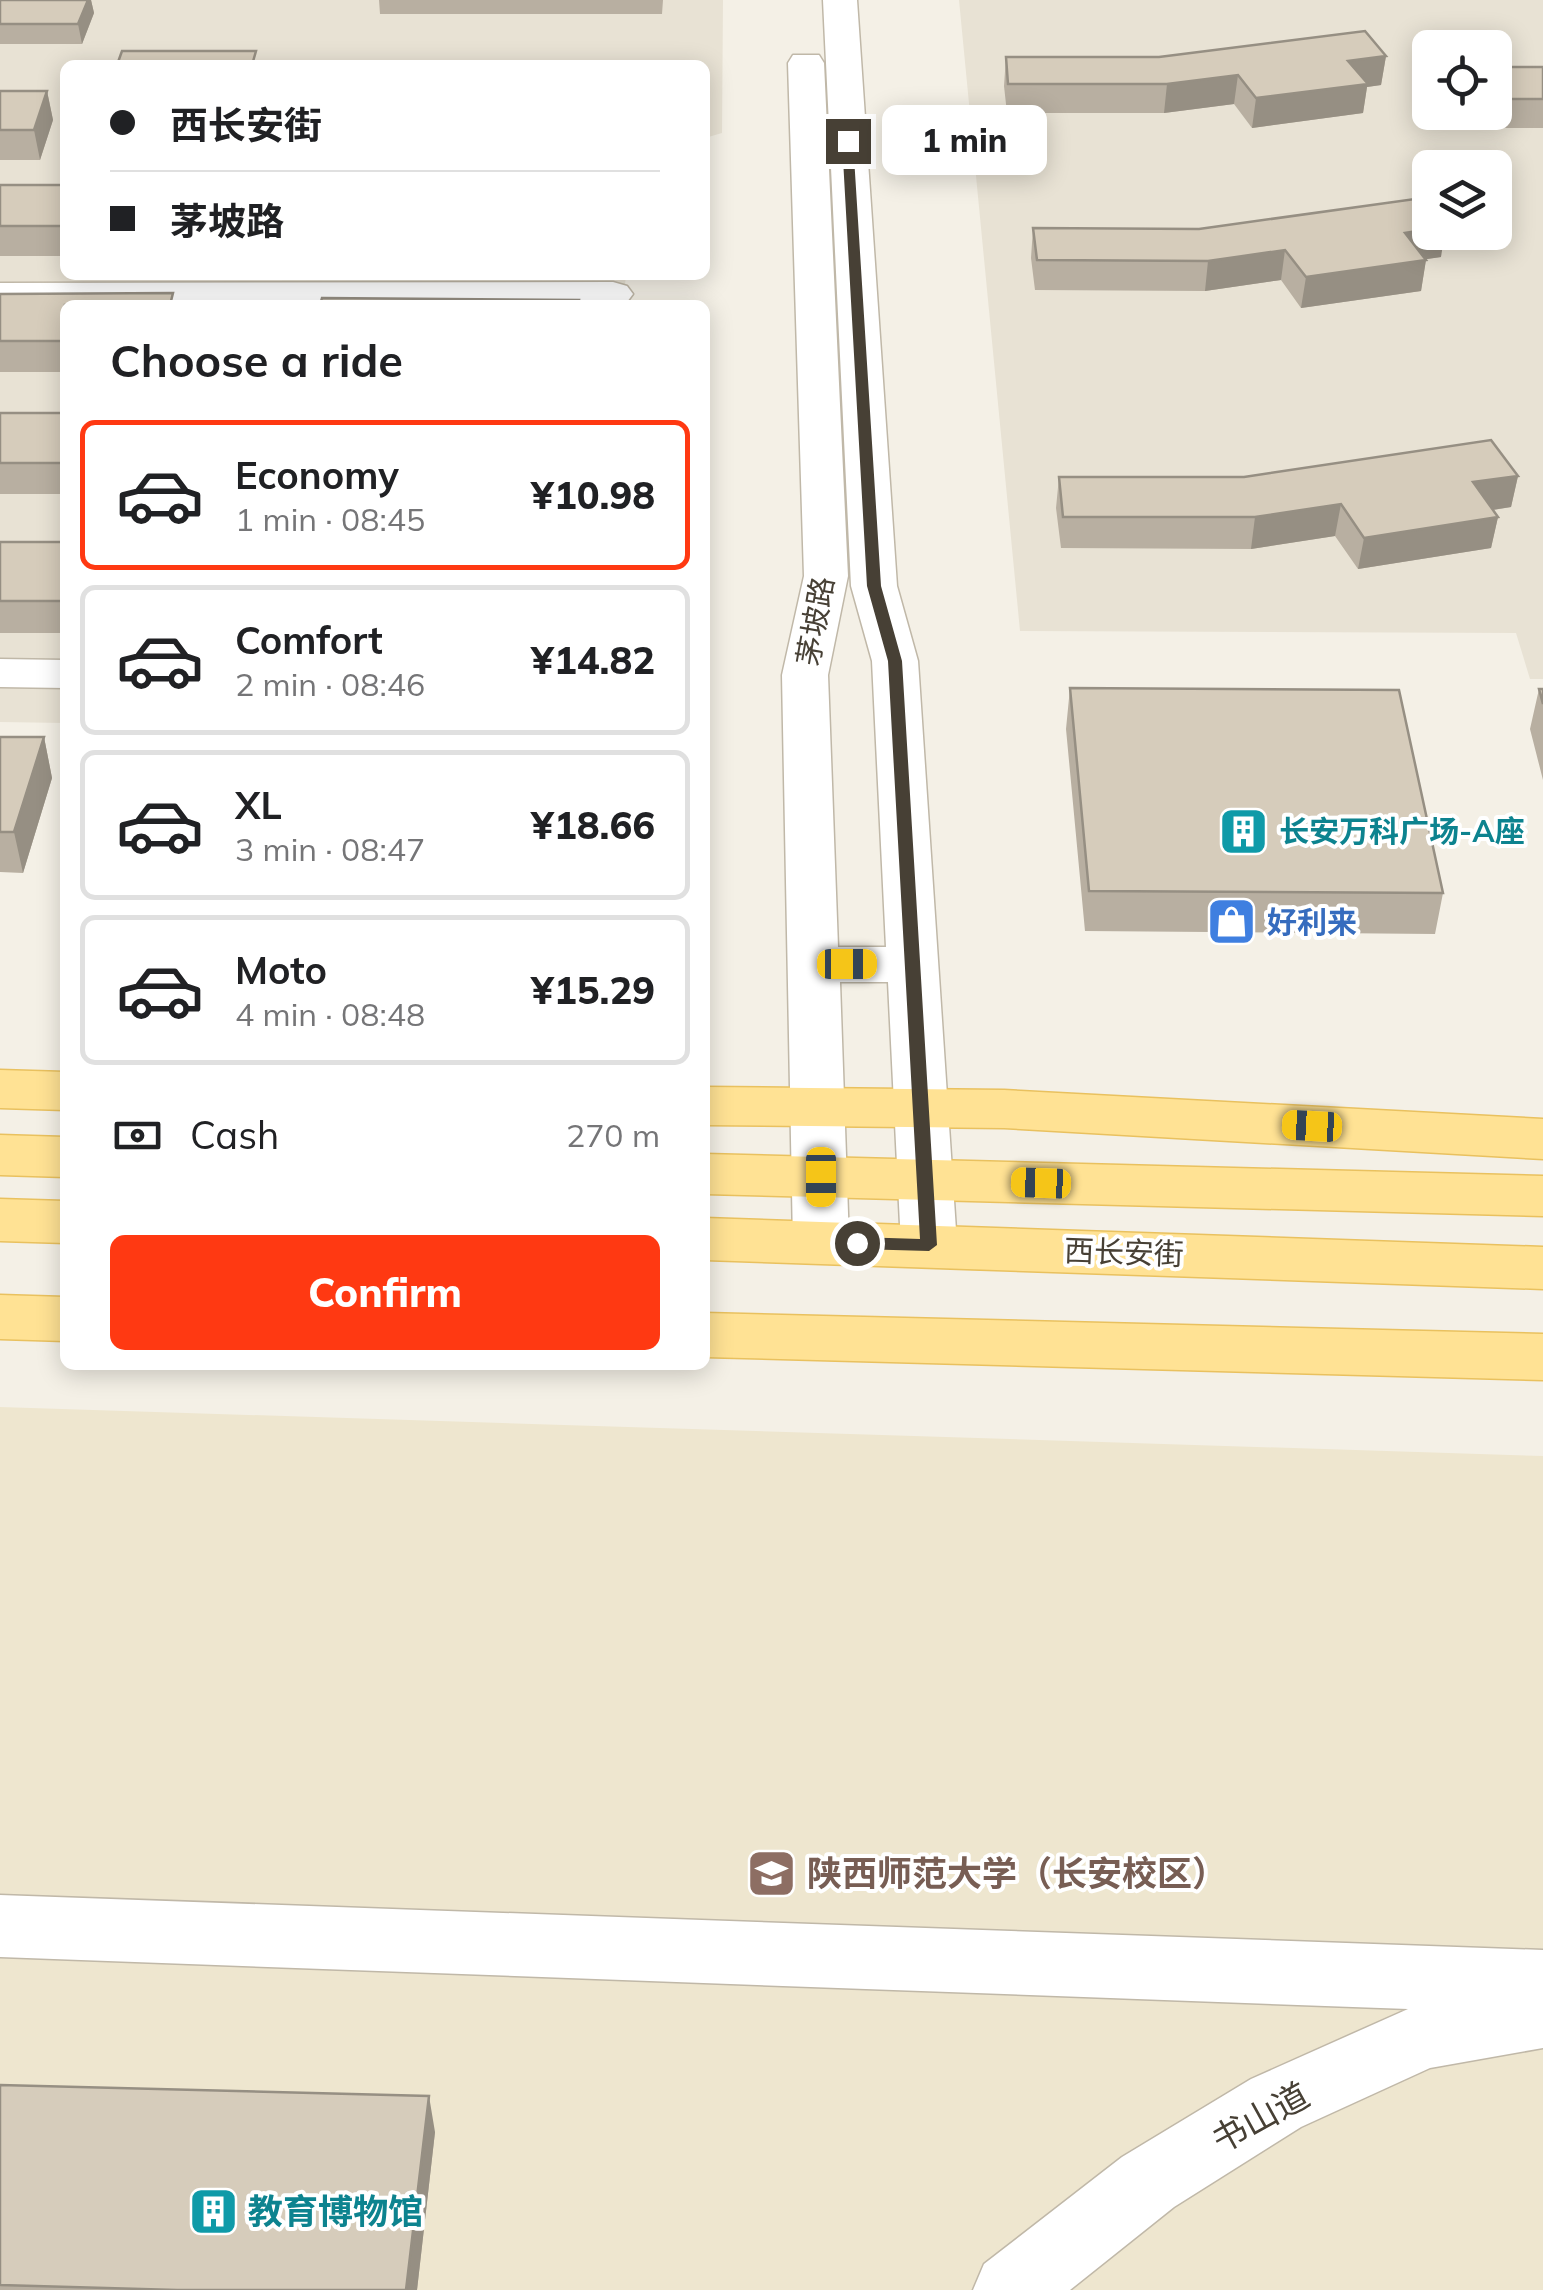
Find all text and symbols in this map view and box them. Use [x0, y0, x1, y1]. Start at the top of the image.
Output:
map controls [1412, 30, 1512, 250]
button: locate [1412, 30, 1512, 130]
text: 西长安街 [170, 101, 322, 149]
callout: 1 min [883, 106, 1048, 176]
route end [826, 119, 871, 164]
text: 1 min [922, 120, 1007, 160]
button: layers [1412, 150, 1512, 250]
text: 茅坡路 [170, 197, 284, 245]
text: Choose a ride [110, 332, 403, 388]
icon: car [115, 450, 205, 540]
text: Economy [235, 451, 399, 499]
text: ¥10.98 [531, 471, 655, 519]
text: 1 min · 08:45 [235, 499, 425, 539]
street label: 茅坡路 [788, 573, 842, 669]
icon: car [115, 615, 205, 705]
text: Comfort [235, 616, 383, 664]
text: ¥14.82 [531, 636, 655, 684]
text: 2 min · 08:46 [235, 664, 425, 704]
icon: car [115, 780, 205, 870]
text: XL [235, 781, 282, 829]
text: ¥18.66 [531, 801, 655, 849]
building icon: 长安万科广场-A座 [1218, 805, 1270, 857]
place label: 长安万科广场-A座 [1279, 812, 1525, 850]
text: 3 min · 08:47 [235, 829, 425, 869]
shop icon: 好利来 [1206, 896, 1258, 948]
place label: 好利来 [1267, 903, 1357, 941]
icon: car [115, 945, 205, 1035]
text: Moto [235, 946, 327, 994]
car [817, 949, 877, 979]
text: ¥15.29 [531, 966, 655, 1014]
text: 4 min · 08:48 [235, 994, 425, 1034]
icon: cash [110, 1108, 165, 1163]
car [1281, 1109, 1343, 1143]
text: Cash [190, 1111, 279, 1159]
text: 270 m [566, 1115, 660, 1155]
car [806, 1147, 836, 1207]
car [1010, 1167, 1072, 1199]
route start [835, 1221, 880, 1266]
street label: 西长安街 [1063, 1231, 1185, 1273]
button: Confirm [110, 1235, 660, 1350]
school or university icon: 陕西师范大学（长安校区） [746, 1847, 798, 1899]
place label: 陕西师范大学（长安校区） [807, 1851, 1227, 1895]
street label: 书山道 [1203, 2072, 1317, 2162]
building icon: 教育博物馆 [187, 2185, 239, 2237]
place label: 教育博物馆 [248, 2189, 423, 2233]

